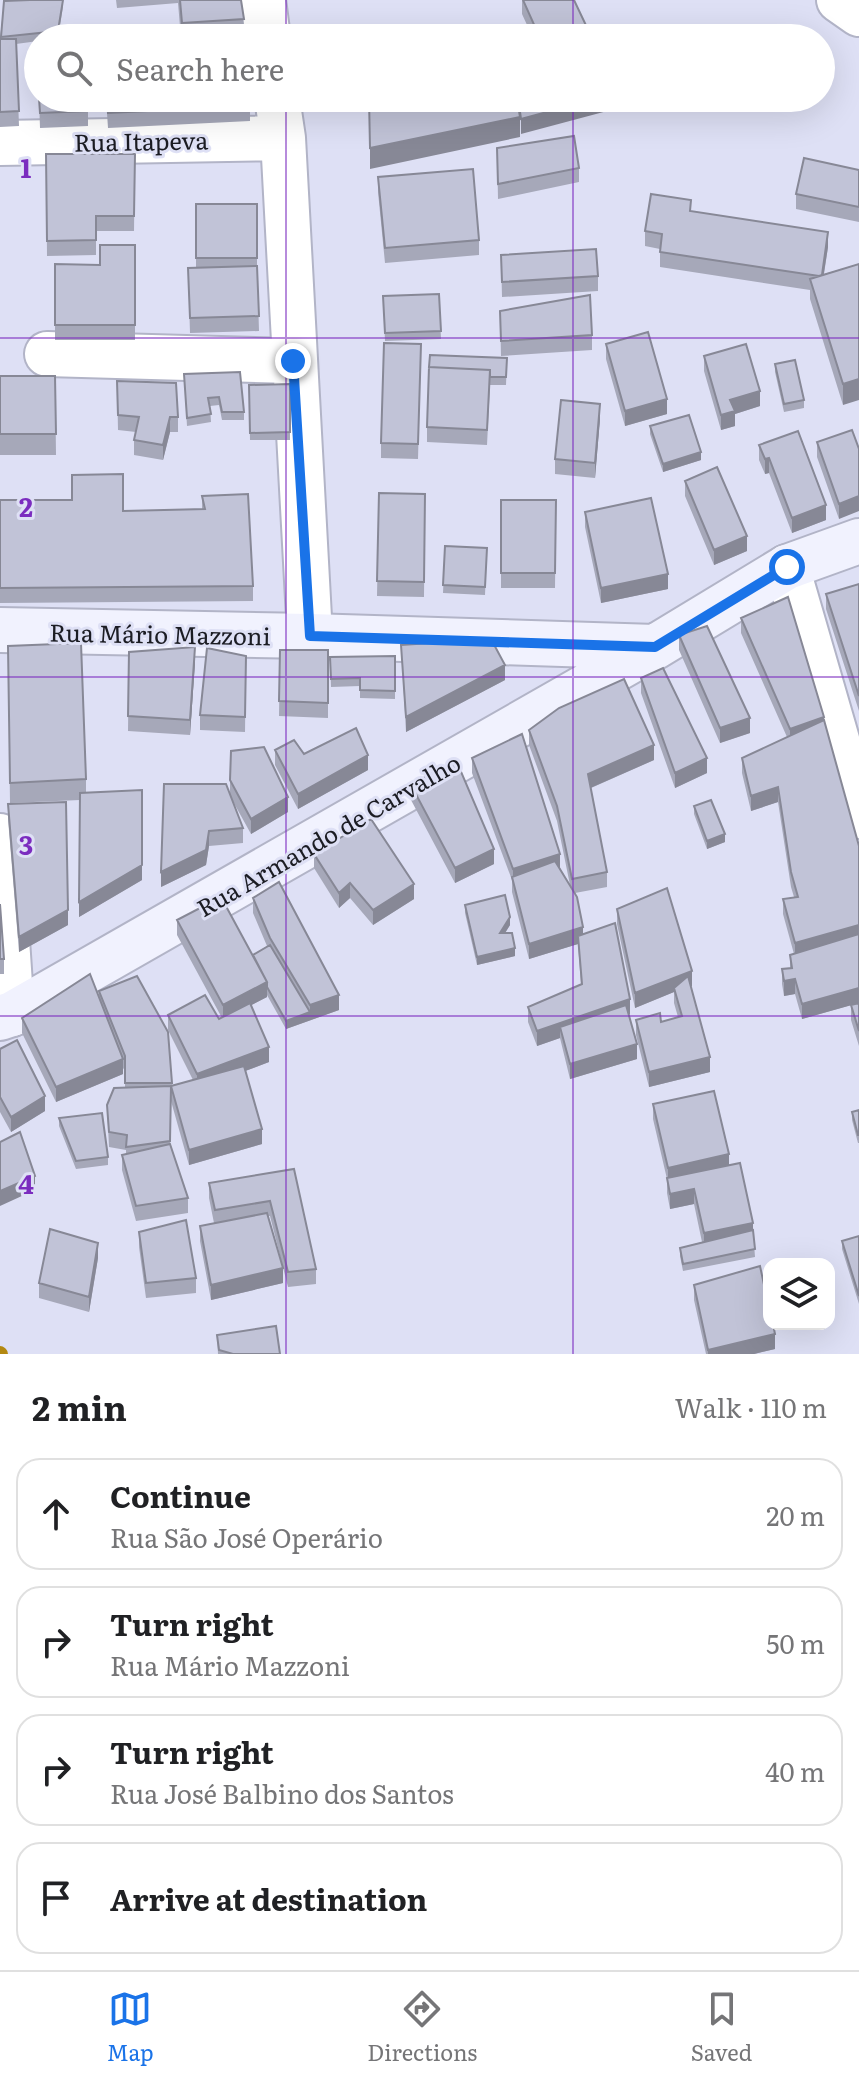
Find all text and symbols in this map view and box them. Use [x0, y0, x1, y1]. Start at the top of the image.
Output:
search box [24, 24, 835, 112]
icon: search [52, 46, 96, 90]
text: Search here [116, 46, 284, 90]
street label: Rua Itapeva [73, 121, 209, 159]
text: 1 [21, 147, 32, 186]
route end [275, 343, 311, 379]
text: 2 [19, 486, 33, 525]
route start [769, 549, 805, 585]
street label: Rua Mário Mazzoni [49, 614, 271, 652]
street label: Rua Armando de Carvalho [189, 744, 467, 924]
text: 3 [19, 824, 33, 863]
text: 4 [18, 1163, 34, 1202]
map controls [763, 1258, 835, 1330]
button: layers [763, 1258, 835, 1330]
text: 2 min [32, 1381, 127, 1431]
text: Walk · 110 m [675, 1387, 827, 1426]
text: Continue [110, 1473, 251, 1517]
icon: ahead [34, 1492, 78, 1536]
text: 20 m [766, 1495, 825, 1534]
text: Rua São José Operário [110, 1517, 383, 1556]
text: Turn right [110, 1601, 274, 1645]
icon: right [34, 1620, 78, 1664]
text: 50 m [766, 1623, 825, 1662]
text: Rua Mário Mazzoni [110, 1645, 350, 1684]
text: Turn right [110, 1729, 274, 1773]
icon: right [34, 1748, 78, 1792]
text: 40 m [765, 1751, 825, 1790]
text: Rua José Balbino dos Santos [110, 1773, 454, 1812]
icon: arrive [34, 1876, 78, 1920]
text: Arrive at destination [110, 1876, 427, 1920]
tab: Map [107, 1987, 154, 2068]
tab: Directions [367, 1987, 477, 2068]
tab: Saved [691, 1987, 752, 2068]

